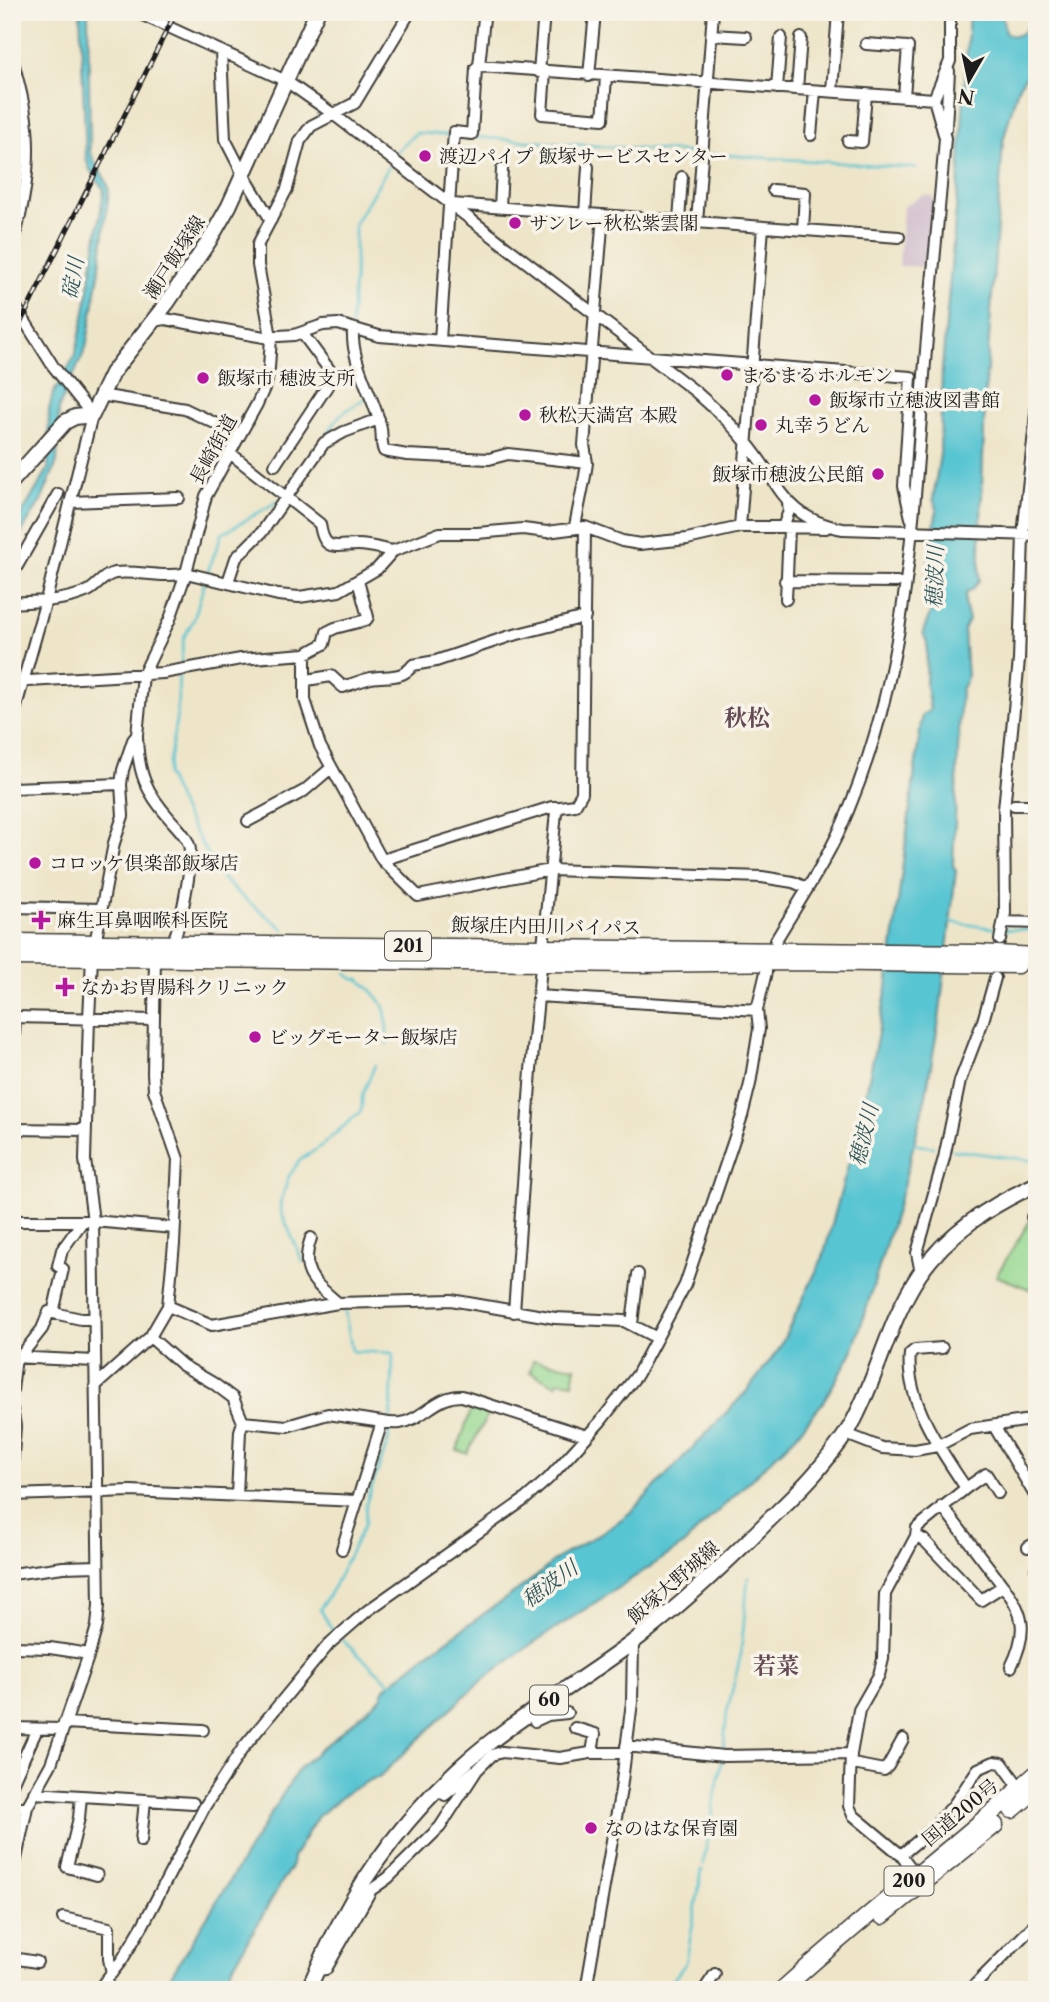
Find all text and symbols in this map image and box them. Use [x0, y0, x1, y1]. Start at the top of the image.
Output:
north arrow [934, 46, 1004, 116]
text: N [956, 84, 976, 109]
place label: 渡辺パイプ 飯塚サービスセンター [439, 145, 728, 168]
marker: 渡辺パイプ 飯塚サービスセンター [417, 148, 433, 164]
street label: 瀬戸飯塚線 [139, 211, 210, 303]
place label: サンレー秋松紫雲閣 [529, 212, 699, 235]
marker: サンレー秋松紫雲閣 [507, 215, 523, 231]
water label: 碇川 [57, 253, 89, 301]
place label: まるまるホルモン [741, 364, 893, 387]
place label: 飯塚市 穂波支所 [217, 367, 355, 390]
marker: まるまるホルモン [719, 367, 735, 383]
marker: 飯塚市 穂波支所 [195, 370, 211, 386]
place label: 飯塚市立穂波図書館 [829, 389, 1000, 412]
marker: 飯塚市立穂波図書館 [807, 392, 823, 408]
place label: 秋松天満宮 本殿 [539, 404, 677, 427]
marker: 秋松天満宮 本殿 [517, 407, 533, 423]
street label: 長崎街道 [185, 410, 242, 488]
place label: 丸幸うどん [775, 414, 870, 437]
marker: 丸幸うどん [753, 417, 769, 433]
place label: 飯塚市穂波公民館 [712, 463, 864, 486]
marker: 飯塚市穂波公民館 [870, 466, 886, 482]
water label: 穂波川 [921, 543, 948, 609]
district label: 秋松 [724, 704, 770, 732]
place label: コロッケ倶楽部飯塚店 [49, 852, 239, 875]
marker: コロッケ倶楽部飯塚店 [27, 855, 43, 871]
place label: 麻生耳鼻咽喉科医院 [57, 909, 228, 932]
marker: 麻生耳鼻咽喉科医院 [31, 910, 51, 930]
street label: 飯塚庄内田川バイパス [451, 913, 641, 940]
road number: 201 [385, 931, 431, 960]
place label: なかお胃腸科クリニック [81, 976, 289, 999]
marker: なかお胃腸科クリニック [55, 977, 75, 997]
place label: ビッグモーター飯塚店 [269, 1026, 457, 1049]
marker: ビッグモーター飯塚店 [247, 1029, 263, 1045]
water label: 穂波川 [844, 1099, 884, 1168]
street label: 飯塚大野城線 [623, 1536, 724, 1628]
water label: 穂波川 [517, 1554, 584, 1612]
district label: 若菜 [753, 1652, 799, 1680]
road number: 60 [530, 1686, 568, 1714]
street label: 国道200号 [918, 1774, 1003, 1851]
place label: なのはな保育園 [605, 1817, 738, 1840]
marker: なのはな保育園 [583, 1820, 599, 1836]
road number: 200 [884, 1867, 934, 1896]

